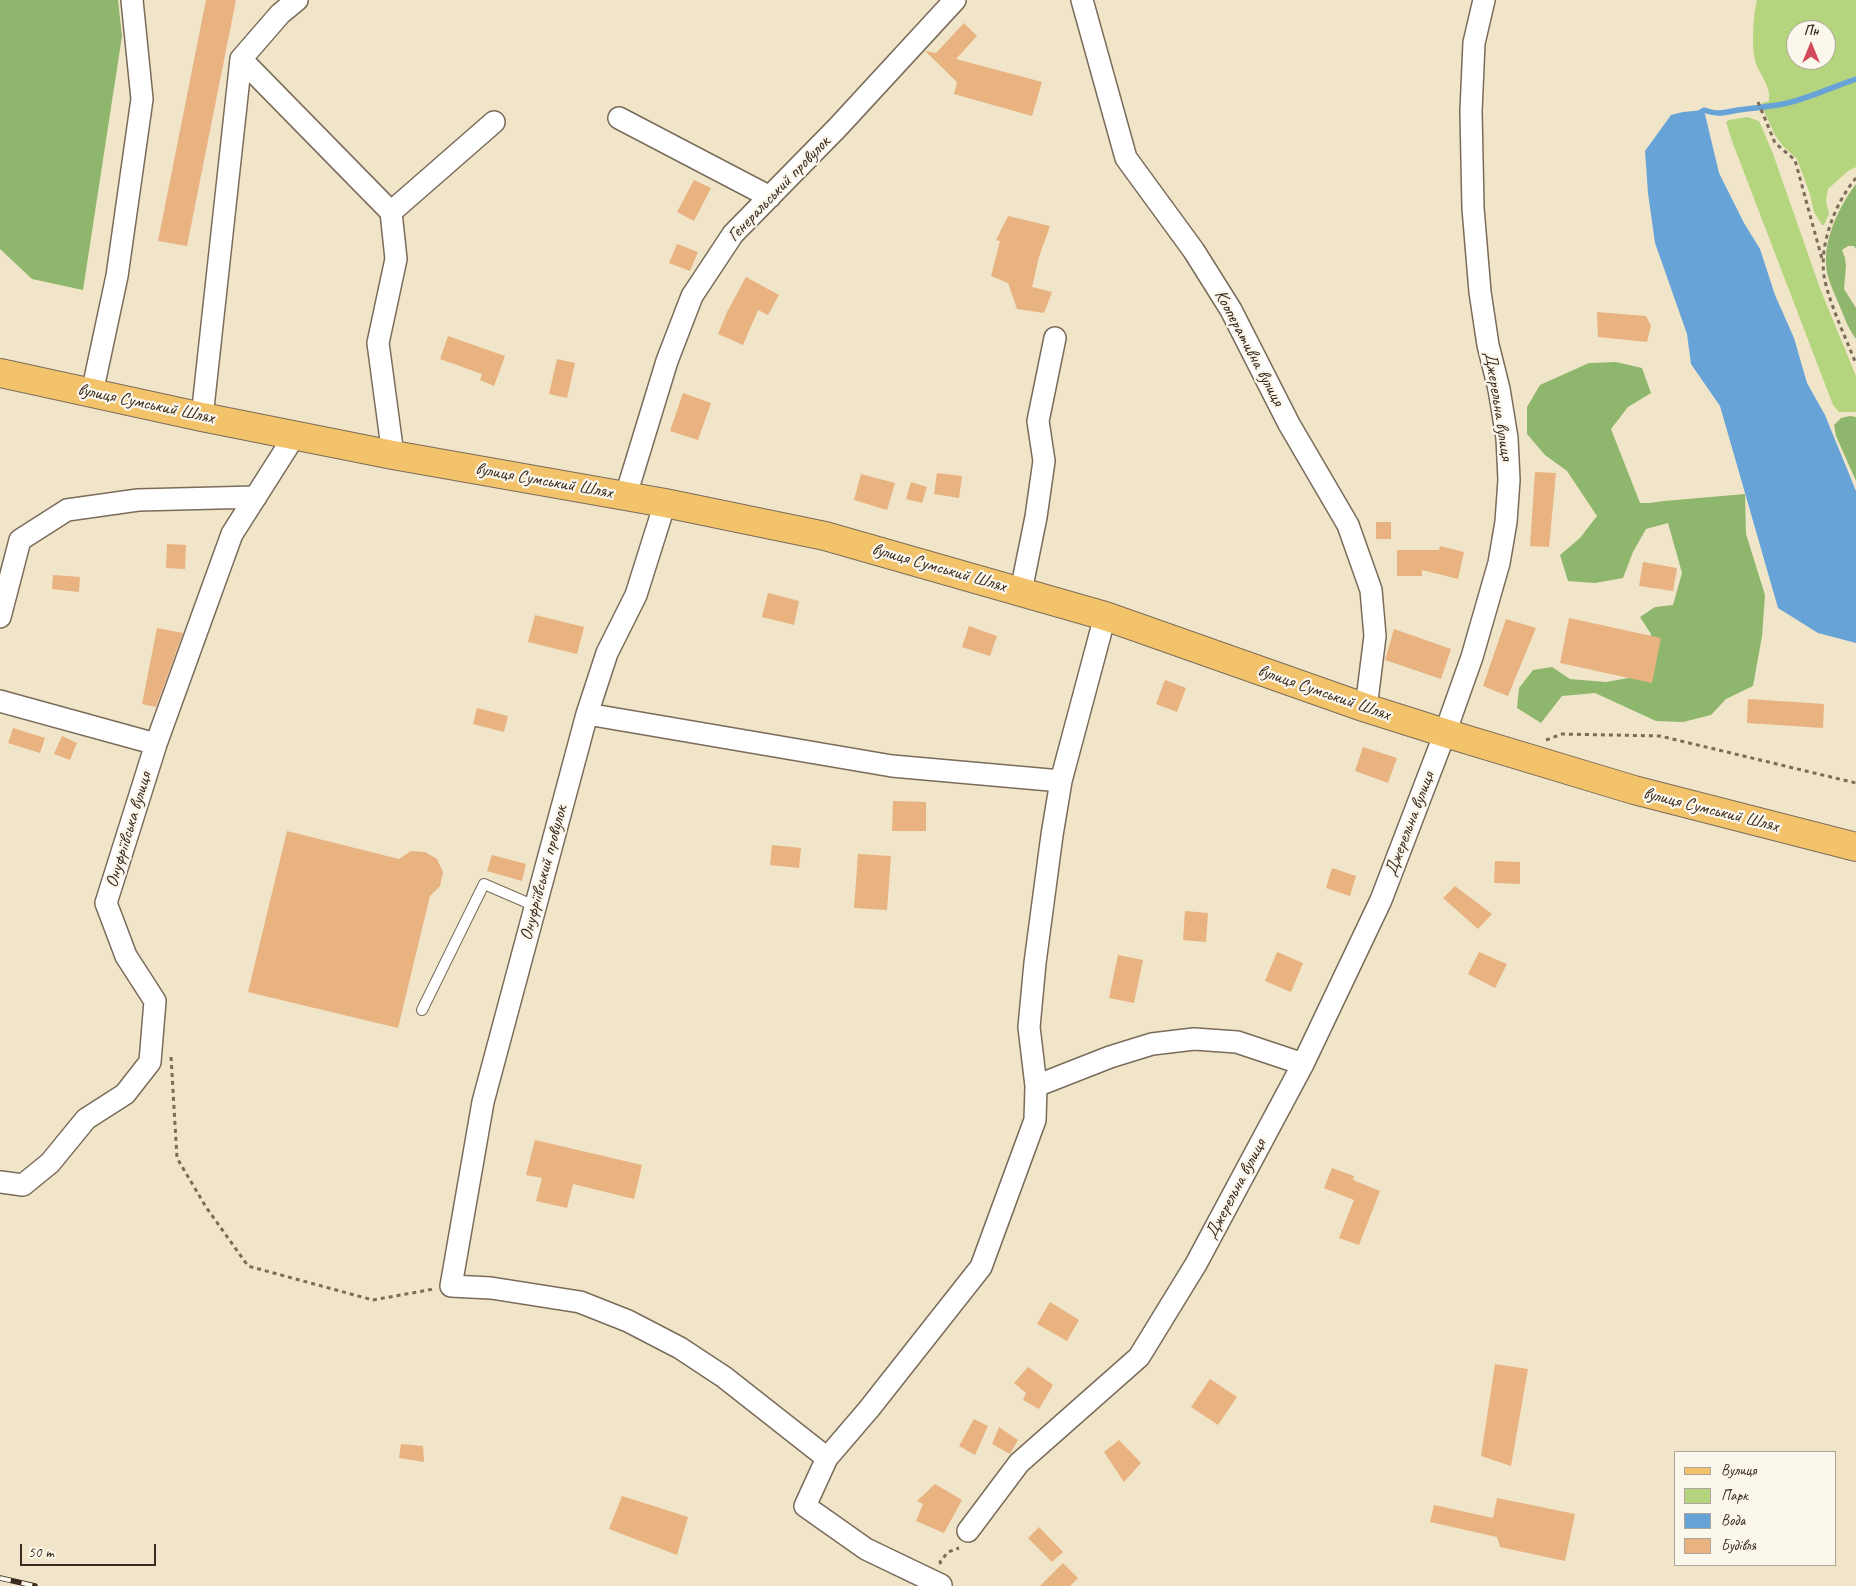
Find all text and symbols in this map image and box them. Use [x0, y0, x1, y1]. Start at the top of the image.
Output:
north arrow [1786, 20, 1836, 70]
text: Пн [1804, 22, 1818, 39]
street label: Генеральський провулок [723, 132, 835, 246]
street label: Кооперативна вулиця [1209, 286, 1289, 410]
street label: Джерельна вулиця [1479, 350, 1517, 462]
street label: вулиця Сумський Шлях [76, 379, 216, 429]
street label: вулиця Сумський Шлях [474, 458, 614, 504]
street label: вулиця Сумський Шлях [869, 538, 1009, 598]
street label: вулиця Сумський Шлях [1255, 660, 1393, 726]
street label: Джерельна вулиця [1380, 769, 1440, 879]
street label: Онуфріївська вулиця [101, 770, 157, 890]
street label: вулиця Сумський Шлях [1641, 783, 1781, 837]
street label: Онуфріївський провулок [516, 803, 572, 943]
street label: Джерельна вулиця [1201, 1135, 1271, 1243]
legend [1674, 1451, 1836, 1566]
text: Вулиця [1721, 1461, 1757, 1480]
text: Парк [1721, 1486, 1748, 1505]
text: Вода [1721, 1511, 1745, 1530]
scale bar [22, 1534, 159, 1566]
text: Будівля [1721, 1536, 1756, 1555]
text: 50 m [28, 1543, 54, 1562]

